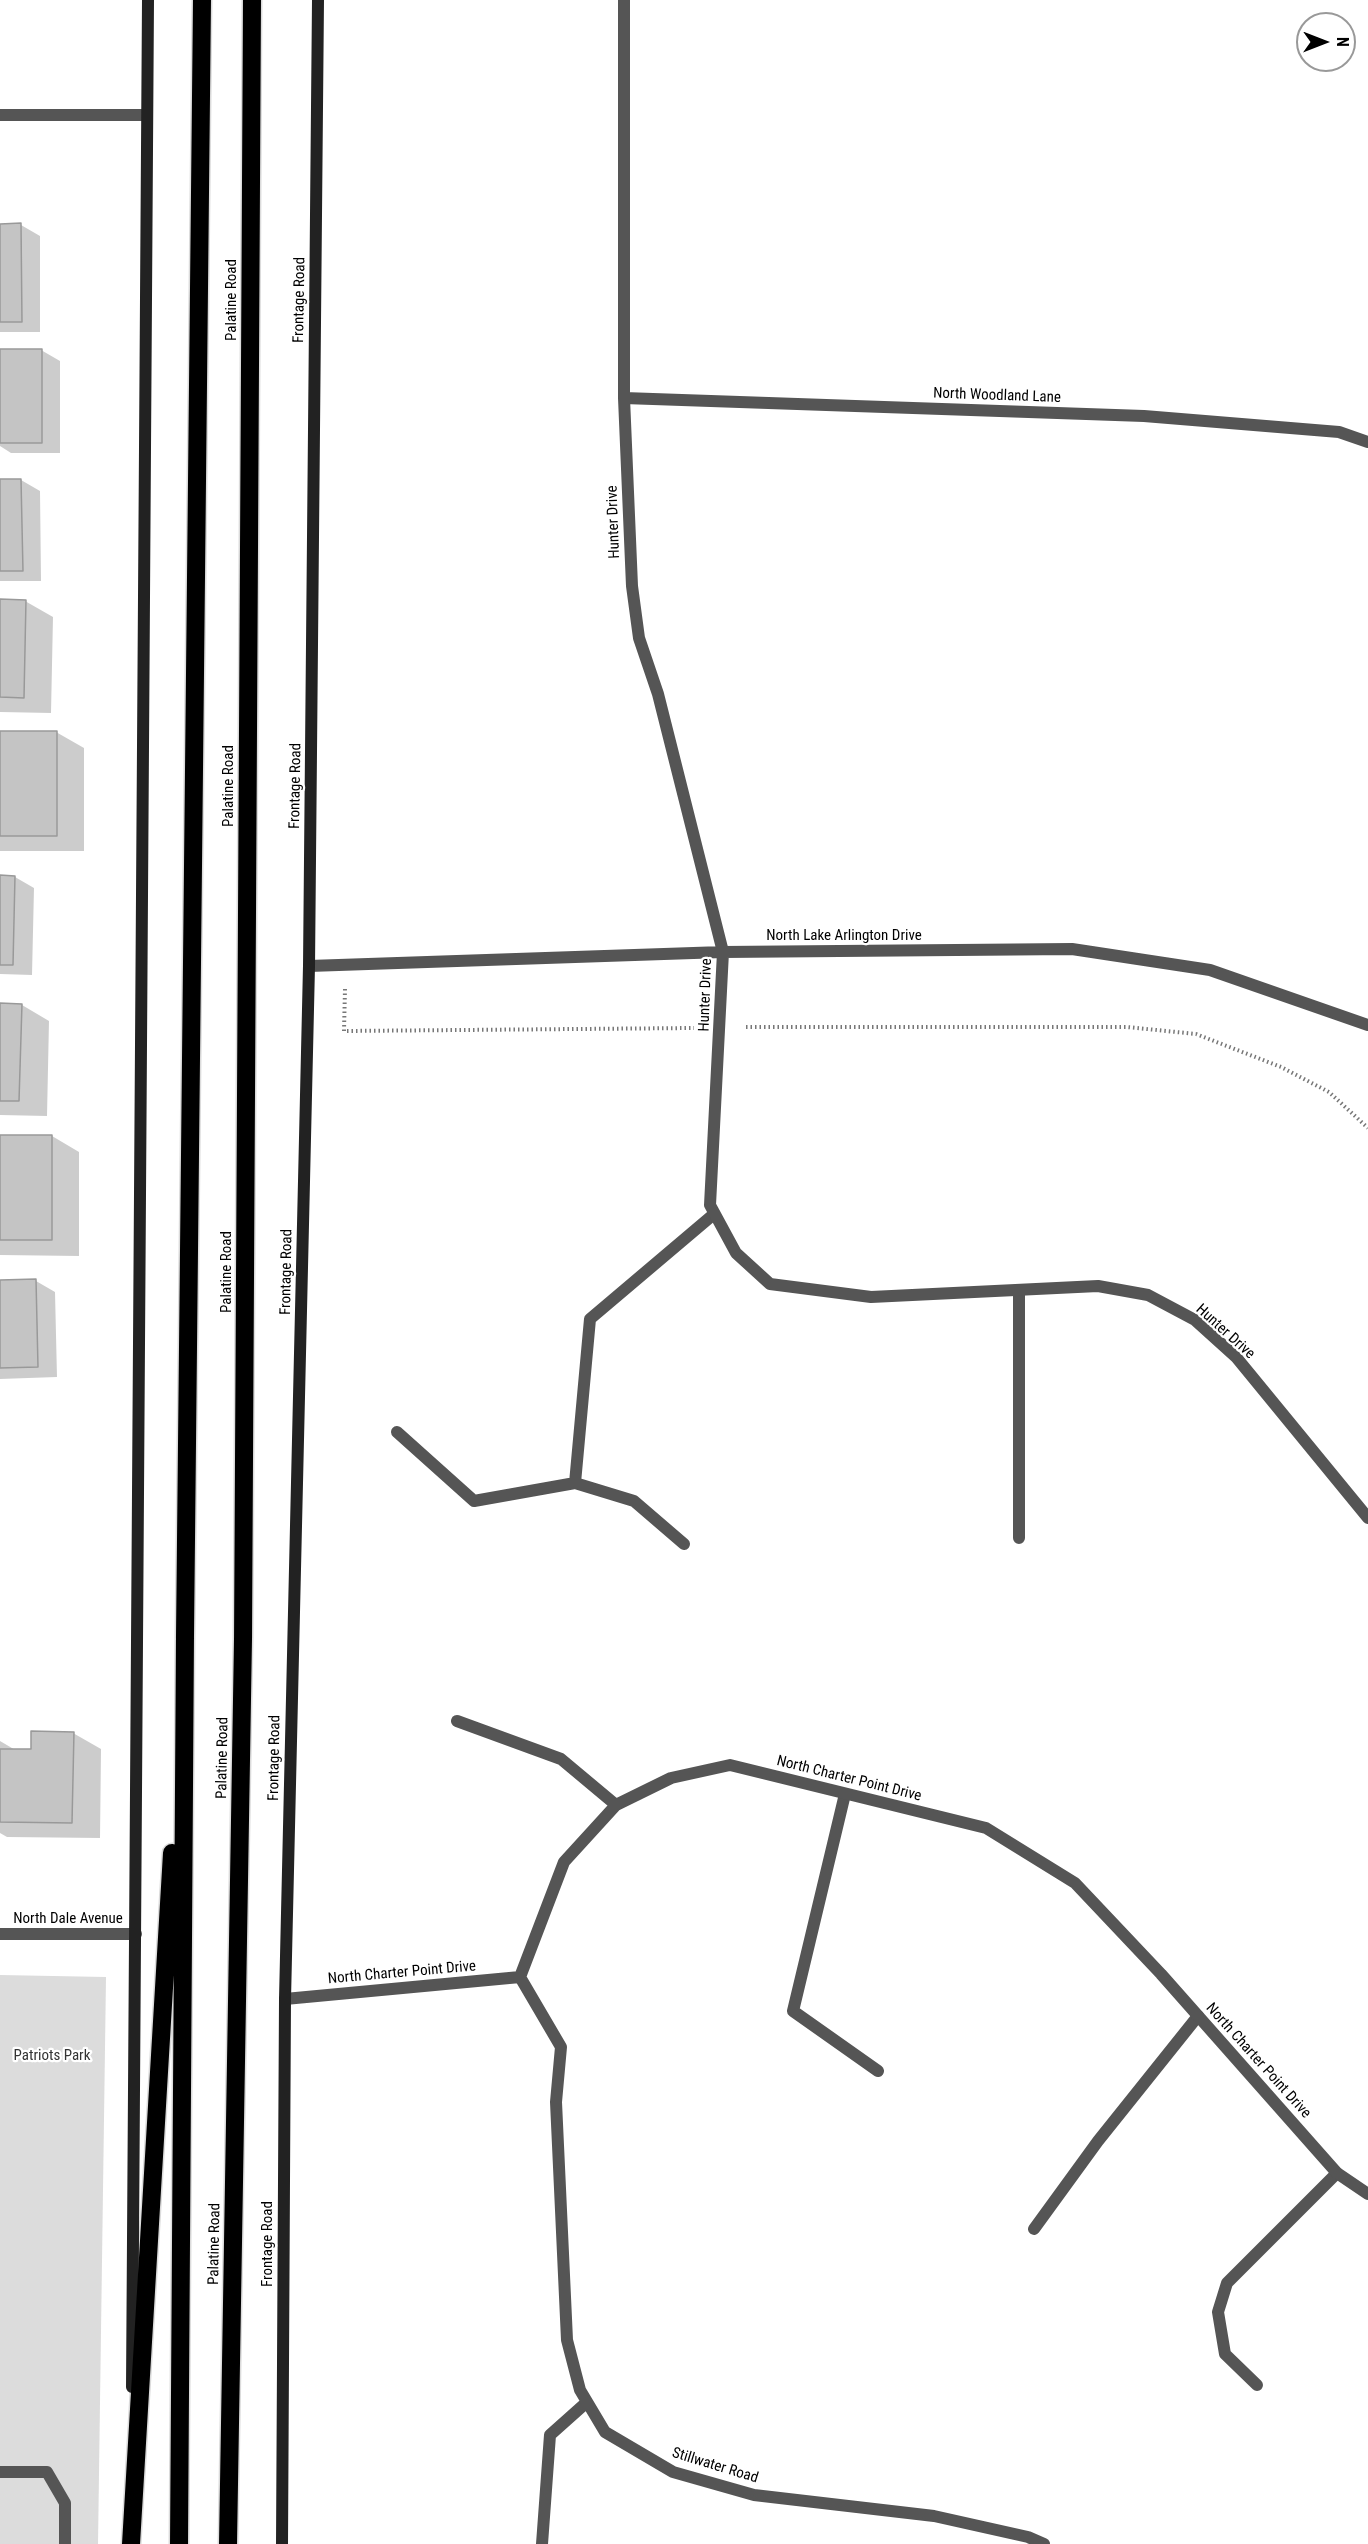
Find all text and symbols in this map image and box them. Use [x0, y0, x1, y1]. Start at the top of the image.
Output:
north arrow [1296, 12, 1356, 72]
text: N [1333, 37, 1352, 47]
street label: Frontage Road [290, 257, 310, 343]
street label: Palatine Road [223, 259, 241, 341]
street label: North Woodland Lane [933, 385, 1061, 407]
street label: Hunter Drive [604, 485, 624, 559]
street label: Frontage Road [286, 743, 306, 829]
street label: Palatine Road [220, 745, 238, 827]
street label: North Lake Arlington Drive [766, 927, 922, 945]
street label: Hunter Drive [696, 958, 716, 1032]
street label: Frontage Road [277, 1229, 297, 1315]
street label: Palatine Road [218, 1231, 236, 1313]
street label: Hunter Drive [1192, 1301, 1258, 1363]
street label: Frontage Road [265, 1715, 285, 1801]
street label: Palatine Road [213, 1717, 233, 1799]
street label: North Charter Point Drive [775, 1752, 923, 1806]
street label: North Dale Avenue [13, 1910, 123, 1928]
street label: North Charter Point Drive [327, 1958, 477, 1988]
street label: North Charter Point Drive [1202, 2000, 1314, 2122]
park label: Patriots Park [14, 2047, 90, 2065]
street label: Frontage Road [259, 2201, 277, 2287]
street label: Palatine Road [205, 2203, 225, 2285]
street label: Stillwater Road [670, 2444, 760, 2488]

